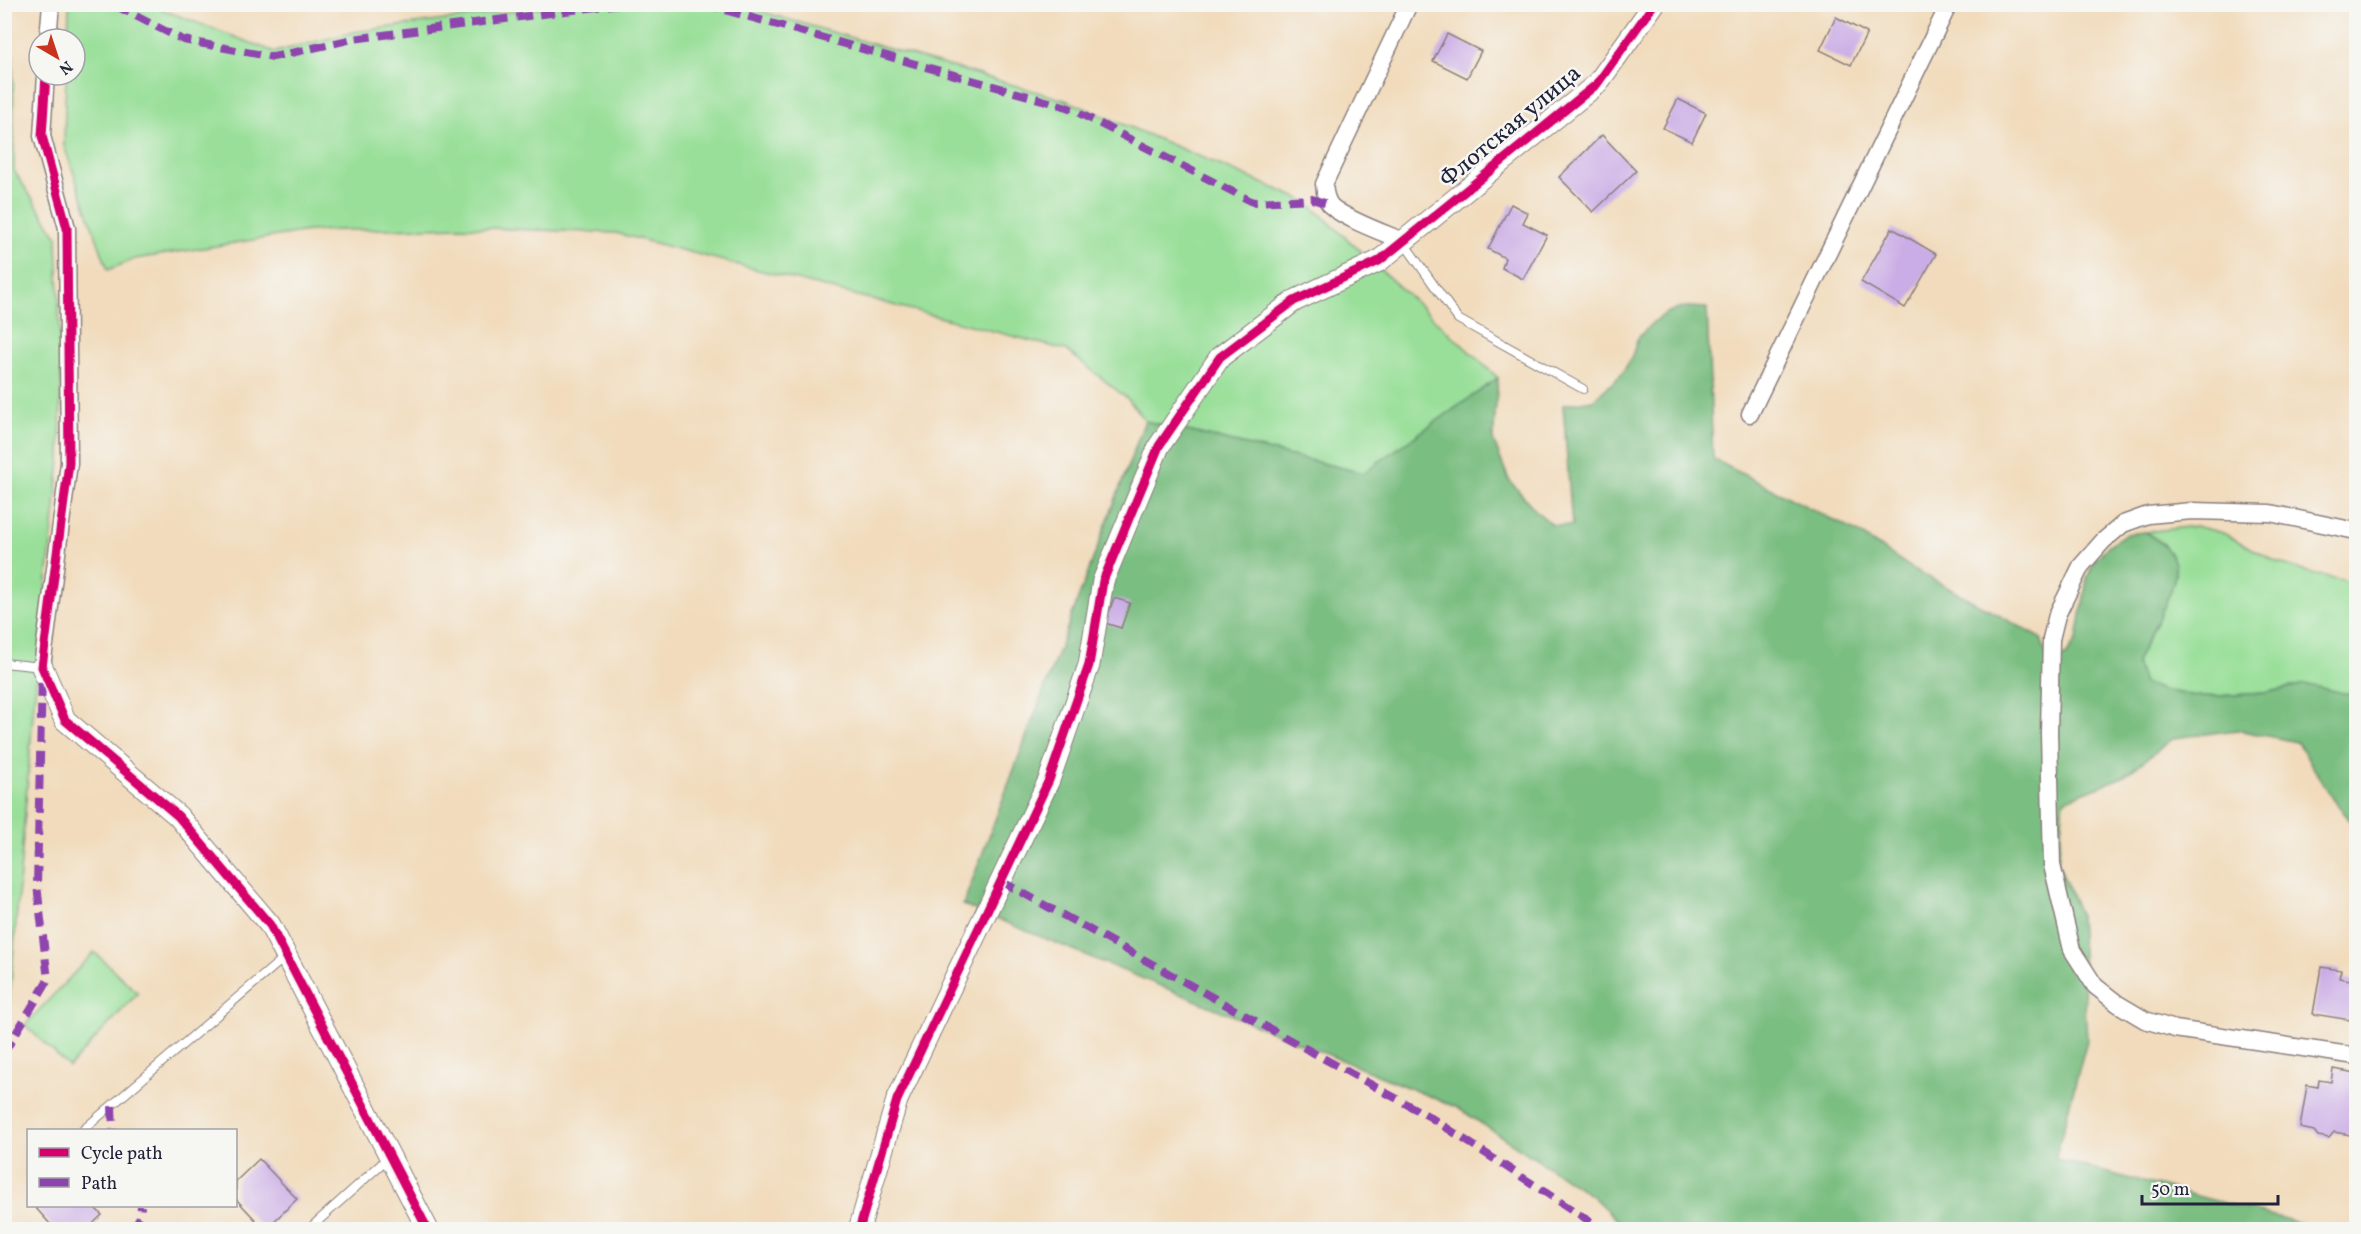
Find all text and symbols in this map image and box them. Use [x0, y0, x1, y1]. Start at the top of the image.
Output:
north arrow [27, 27, 87, 87]
text: N [53, 55, 77, 80]
street label: Флотская улица [1433, 57, 1589, 197]
legend [27, 1129, 237, 1207]
text: Cycle path [81, 1142, 163, 1167]
scale bar [2142, 1168, 2278, 1206]
text: Path [81, 1172, 117, 1197]
text: 50 m [2151, 1178, 2190, 1203]

